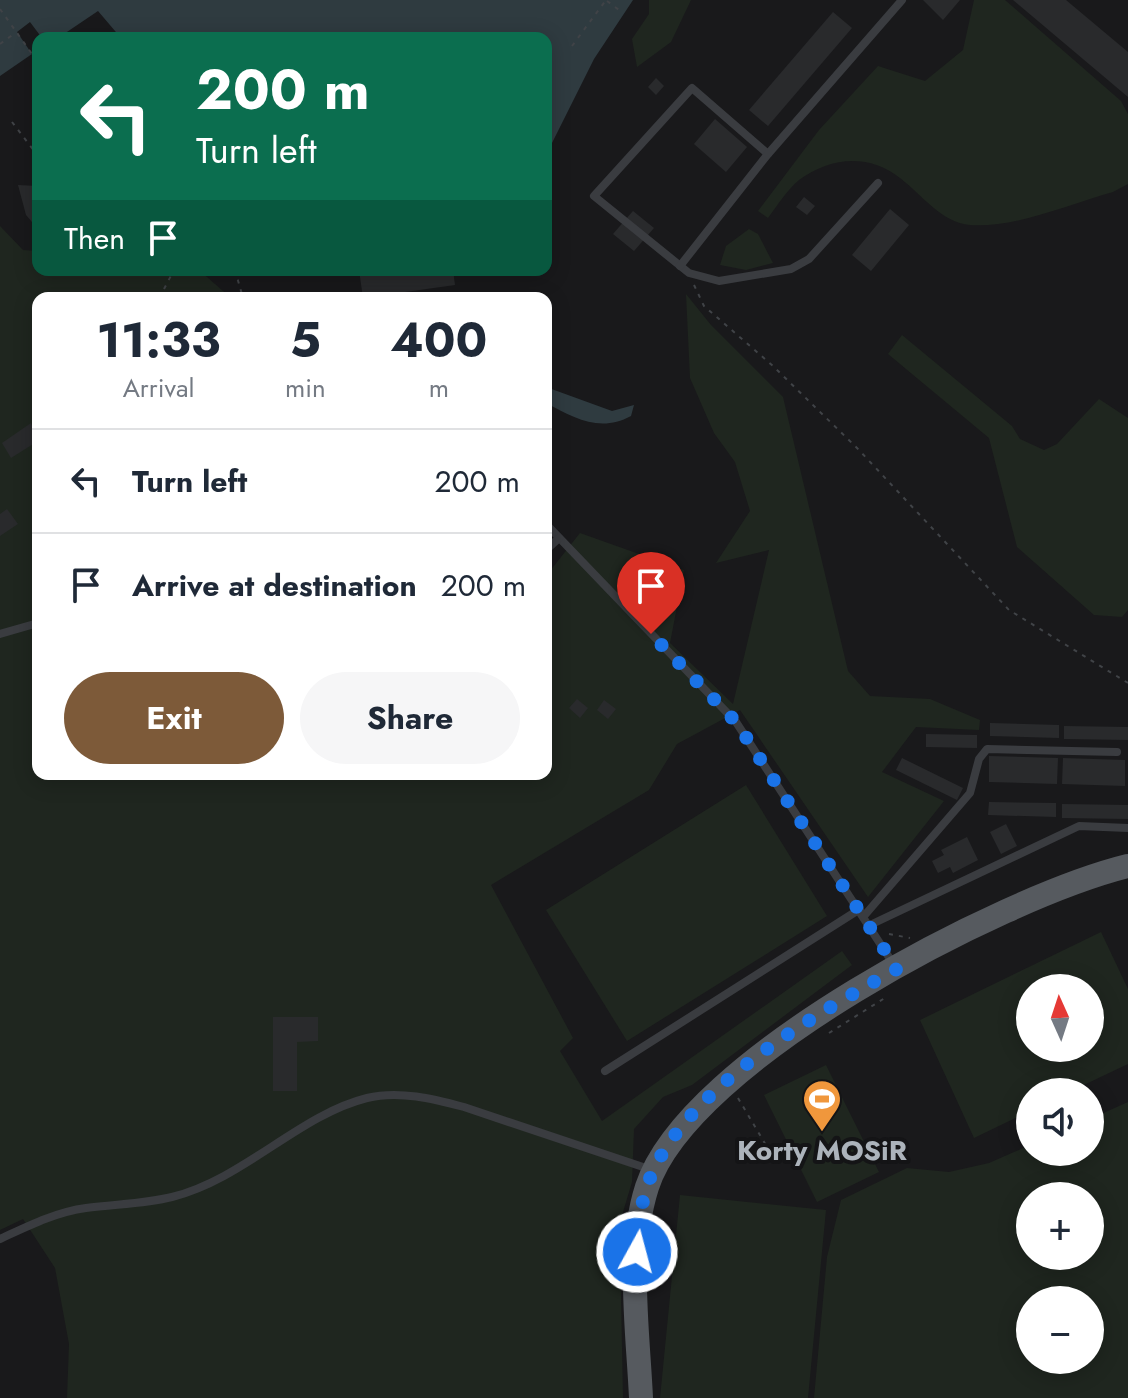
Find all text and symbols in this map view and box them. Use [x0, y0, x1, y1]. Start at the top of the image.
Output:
text: 200 m [196, 49, 370, 130]
icon: left [64, 64, 168, 168]
text: Turn left [196, 124, 317, 176]
icon: arrive [141, 216, 185, 260]
text: Then [64, 217, 125, 260]
text: 11:33 [97, 306, 221, 375]
text: 5 [290, 306, 321, 375]
text: 400 [390, 306, 487, 375]
text: Arrival [123, 369, 194, 407]
text: min [285, 369, 326, 407]
text: m [429, 369, 449, 407]
icon: left [64, 459, 108, 503]
text: Turn left [132, 460, 247, 503]
text: 200 m [435, 460, 520, 503]
pin [617, 552, 685, 634]
icon: arrive [64, 563, 108, 607]
text: Arrive at destination [132, 564, 417, 607]
text: 200 m [441, 564, 526, 607]
icon: arrive [629, 564, 673, 608]
button: Exit [64, 672, 284, 764]
button: Share [300, 672, 520, 764]
north arrow [1016, 974, 1104, 1062]
map controls [1016, 974, 1104, 1374]
sports icon: Korty MOSiR [801, 1078, 843, 1133]
button: sound [1016, 1078, 1104, 1166]
place label: Korty MOSiR [737, 1130, 907, 1171]
button: + [1016, 1182, 1104, 1270]
position arrow [595, 1210, 679, 1294]
button: − [1016, 1286, 1104, 1374]

